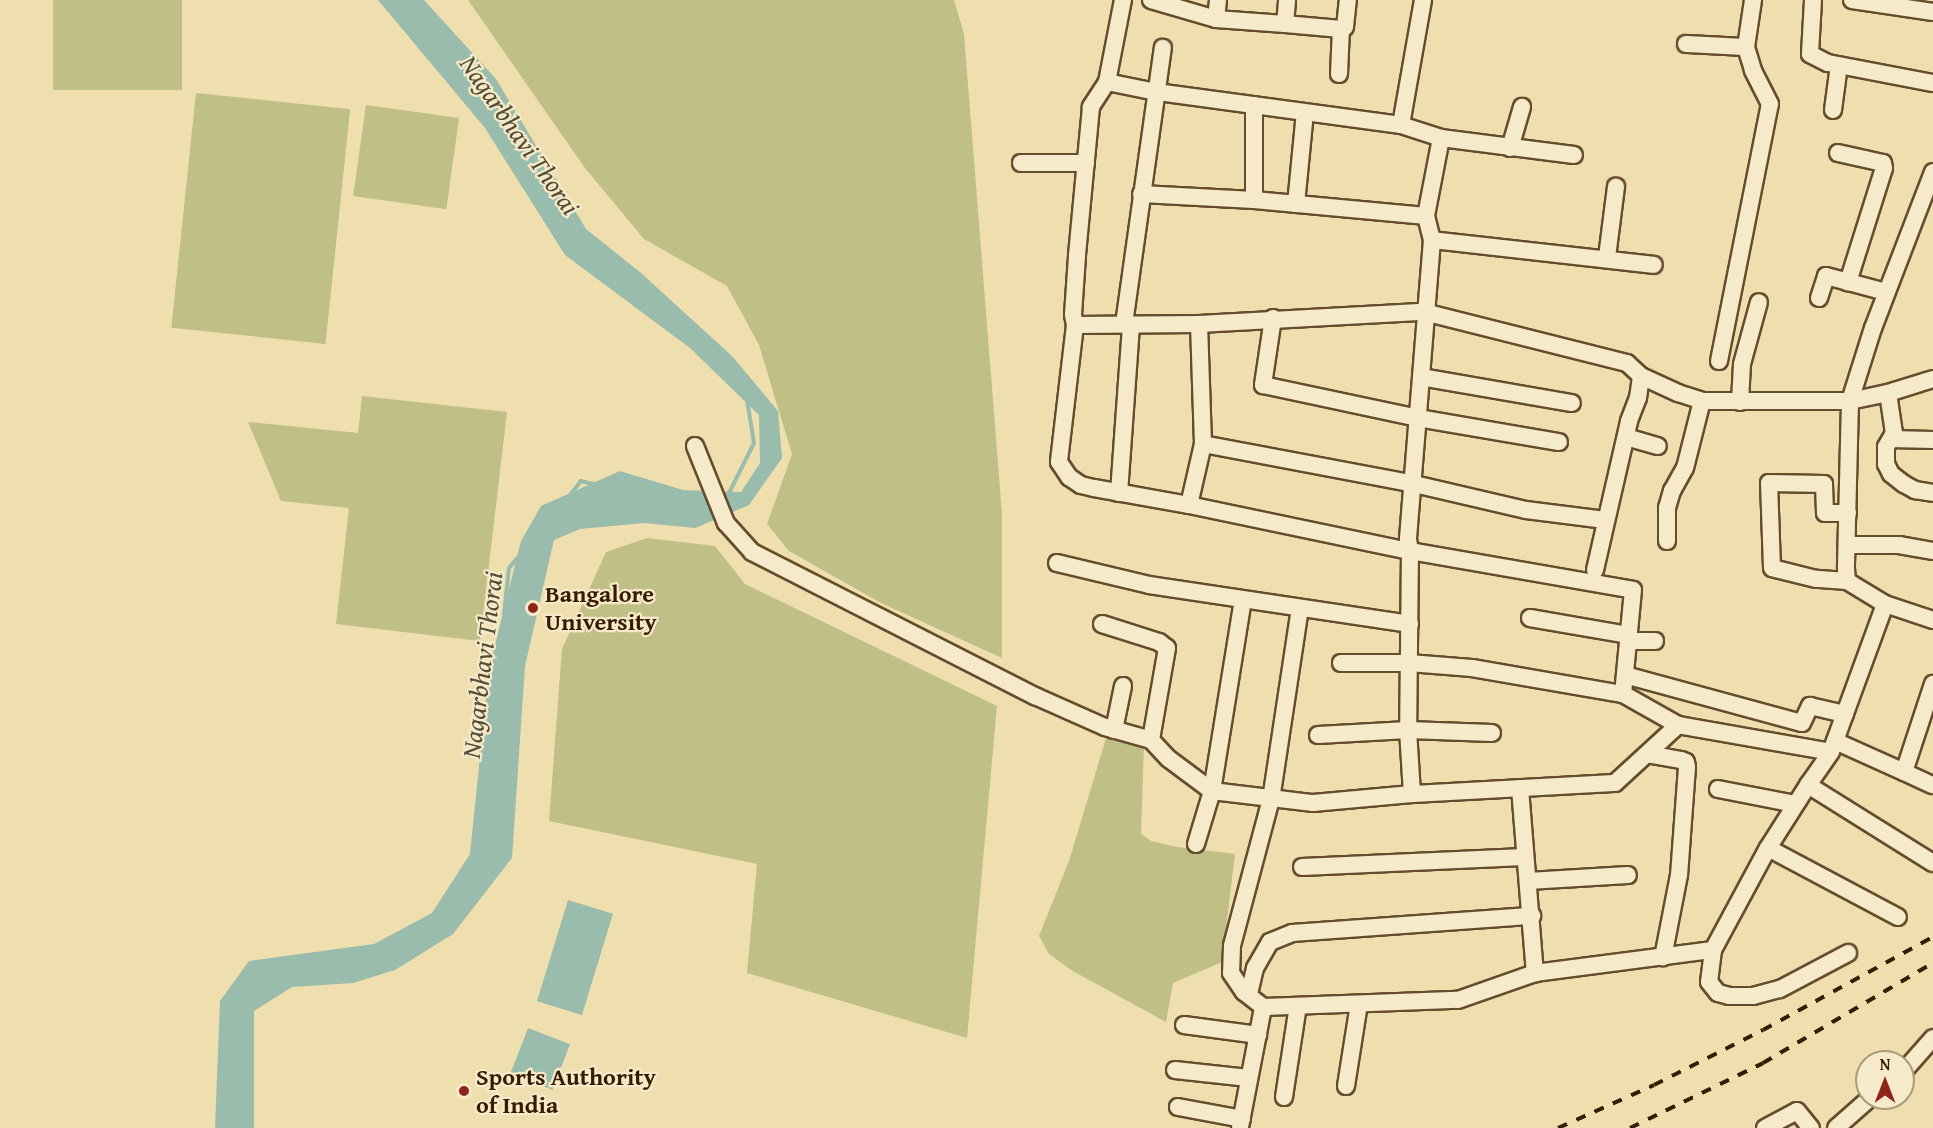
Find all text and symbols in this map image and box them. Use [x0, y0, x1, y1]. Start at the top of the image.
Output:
water label: Nagarbhavi Thorai [453, 49, 587, 221]
water label: Nagarbhavi Thorai [455, 570, 509, 760]
place label: Bangalore University [545, 580, 656, 636]
marker: Bangalore University [526, 601, 540, 615]
north arrow [1855, 1050, 1915, 1110]
text: N [1880, 1052, 1890, 1076]
place label: Sports Authority of India [476, 1063, 656, 1119]
marker: Sports Authority of India [457, 1084, 471, 1098]

